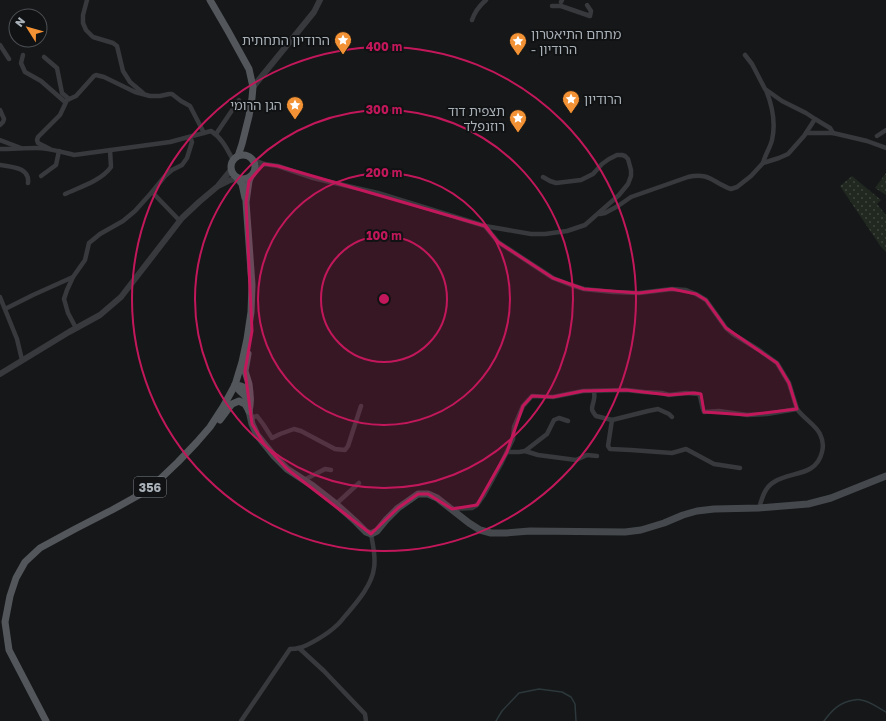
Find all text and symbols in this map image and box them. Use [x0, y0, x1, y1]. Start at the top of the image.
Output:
north arrow [8, 8, 48, 48]
text: N [12, 14, 27, 29]
place label: מתחם התיאטרון - הרודיון [531, 26, 622, 57]
place icon: הרודיון התחתית [333, 30, 353, 55]
place icon: מתחם התיאטרון - הרודיון [508, 31, 528, 56]
place label: הרודיון התחתית [242, 32, 330, 48]
text: 400 m [366, 39, 402, 54]
place icon: הרודיון [561, 89, 581, 114]
place label: הרודיון [584, 91, 622, 107]
place icon: הגן הרומי [285, 95, 305, 120]
place label: הגן הרומי [230, 97, 282, 113]
text: 300 m [366, 102, 402, 117]
place label: תצפית דוד רוזנפלד [448, 103, 505, 134]
place icon: תצפית דוד רוזנפלד [508, 108, 528, 133]
text: 200 m [366, 165, 402, 180]
text: 100 m [366, 228, 402, 243]
centre of rings [377, 292, 391, 306]
road number: 356 [134, 477, 166, 497]

